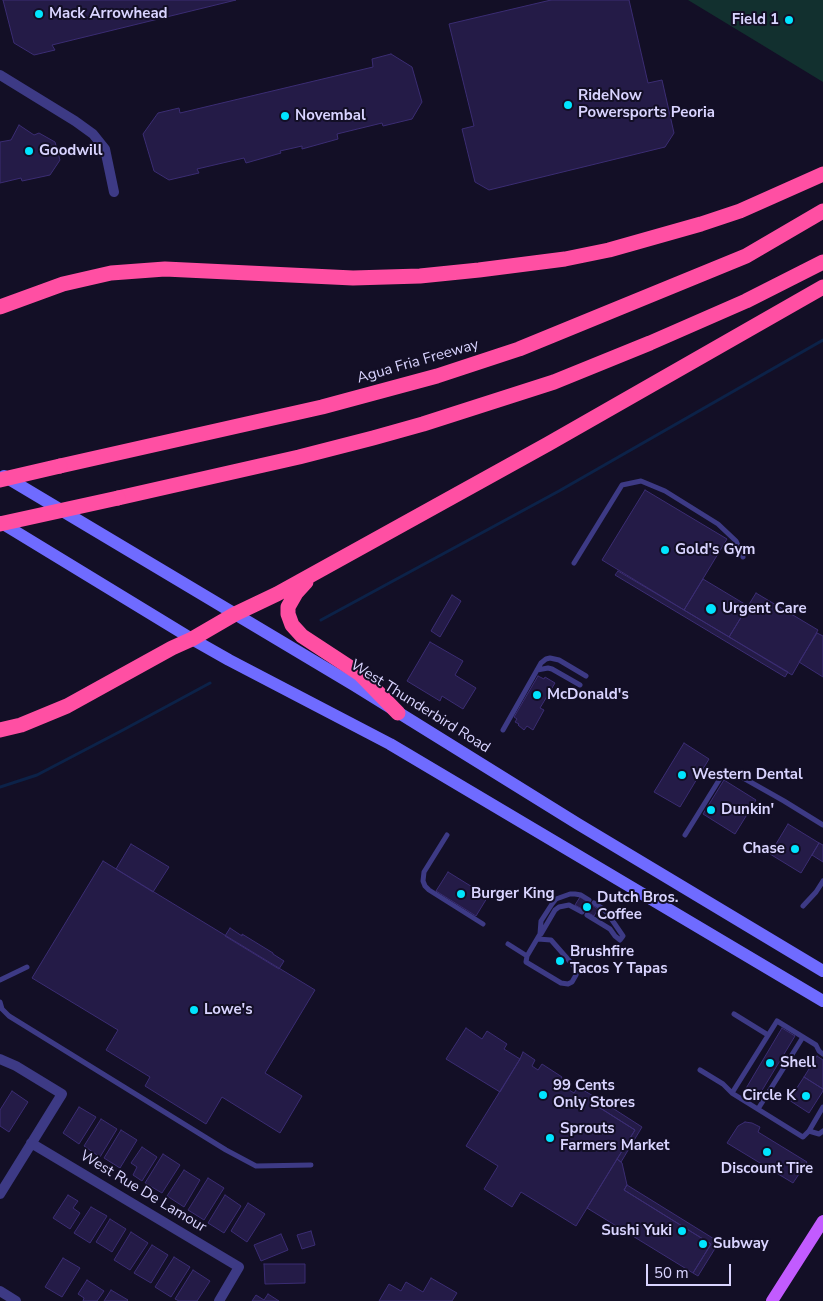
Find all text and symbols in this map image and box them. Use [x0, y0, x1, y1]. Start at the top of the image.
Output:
place label: Mack Arrowhead [49, 5, 168, 23]
marker: Mack Arrowhead [33, 8, 45, 20]
place label: Field 1 [732, 11, 779, 29]
marker: Field 1 [783, 14, 795, 26]
place label: RideNow Powersports Peoria [578, 87, 715, 122]
marker: RideNow Powersports Peoria [562, 99, 574, 111]
place label: Novembal [295, 107, 366, 125]
marker: Novembal [279, 110, 291, 122]
place label: Goodwill [39, 142, 103, 160]
marker: Goodwill [23, 145, 35, 157]
street label: Agua Fria Freeway [355, 336, 481, 388]
place label: Gold's Gym [675, 541, 755, 559]
marker: Gold's Gym [659, 544, 671, 556]
place label: Urgent Care [722, 600, 807, 618]
marker: Urgent Care [704, 602, 718, 616]
street label: West Thunderbird Road [347, 657, 493, 757]
place label: McDonald's [547, 686, 629, 704]
marker: McDonald's [531, 689, 543, 701]
place label: Western Dental [692, 766, 803, 784]
marker: Western Dental [676, 769, 688, 781]
place label: Dunkin' [721, 801, 774, 819]
marker: Dunkin' [705, 804, 717, 816]
place label: Chase [742, 840, 785, 858]
marker: Chase [789, 843, 801, 855]
place label: Burger King [471, 885, 555, 903]
marker: Burger King [455, 888, 467, 900]
place label: Dutch Bros. Coffee [597, 889, 678, 924]
marker: Dutch Bros. Coffee [581, 901, 593, 913]
place label: Brushfire Tacos Y Tapas [570, 943, 667, 978]
marker: Brushfire Tacos Y Tapas [554, 955, 566, 967]
place label: Lowe's [204, 1001, 253, 1019]
marker: Lowe's [188, 1004, 200, 1016]
place label: Shell [780, 1054, 816, 1072]
marker: Shell [764, 1057, 776, 1069]
place label: 99 Cents Only Stores [553, 1077, 635, 1112]
place label: Circle K [742, 1087, 796, 1105]
marker: 99 Cents Only Stores [537, 1089, 549, 1101]
marker: Circle K [800, 1090, 812, 1102]
place label: Sprouts Farmers Market [560, 1120, 670, 1155]
marker: Sprouts Farmers Market [544, 1132, 556, 1144]
marker: Discount Tire [761, 1146, 773, 1158]
street label: West Rue De Lamour [77, 1147, 209, 1237]
place label: Discount Tire [721, 1160, 813, 1178]
place label: Sushi Yuki [601, 1222, 672, 1240]
marker: Sushi Yuki [676, 1225, 688, 1237]
place label: Subway [713, 1235, 769, 1253]
marker: Subway [697, 1238, 709, 1250]
scale bar [648, 1254, 733, 1286]
text: 50 m [654, 1263, 689, 1283]

